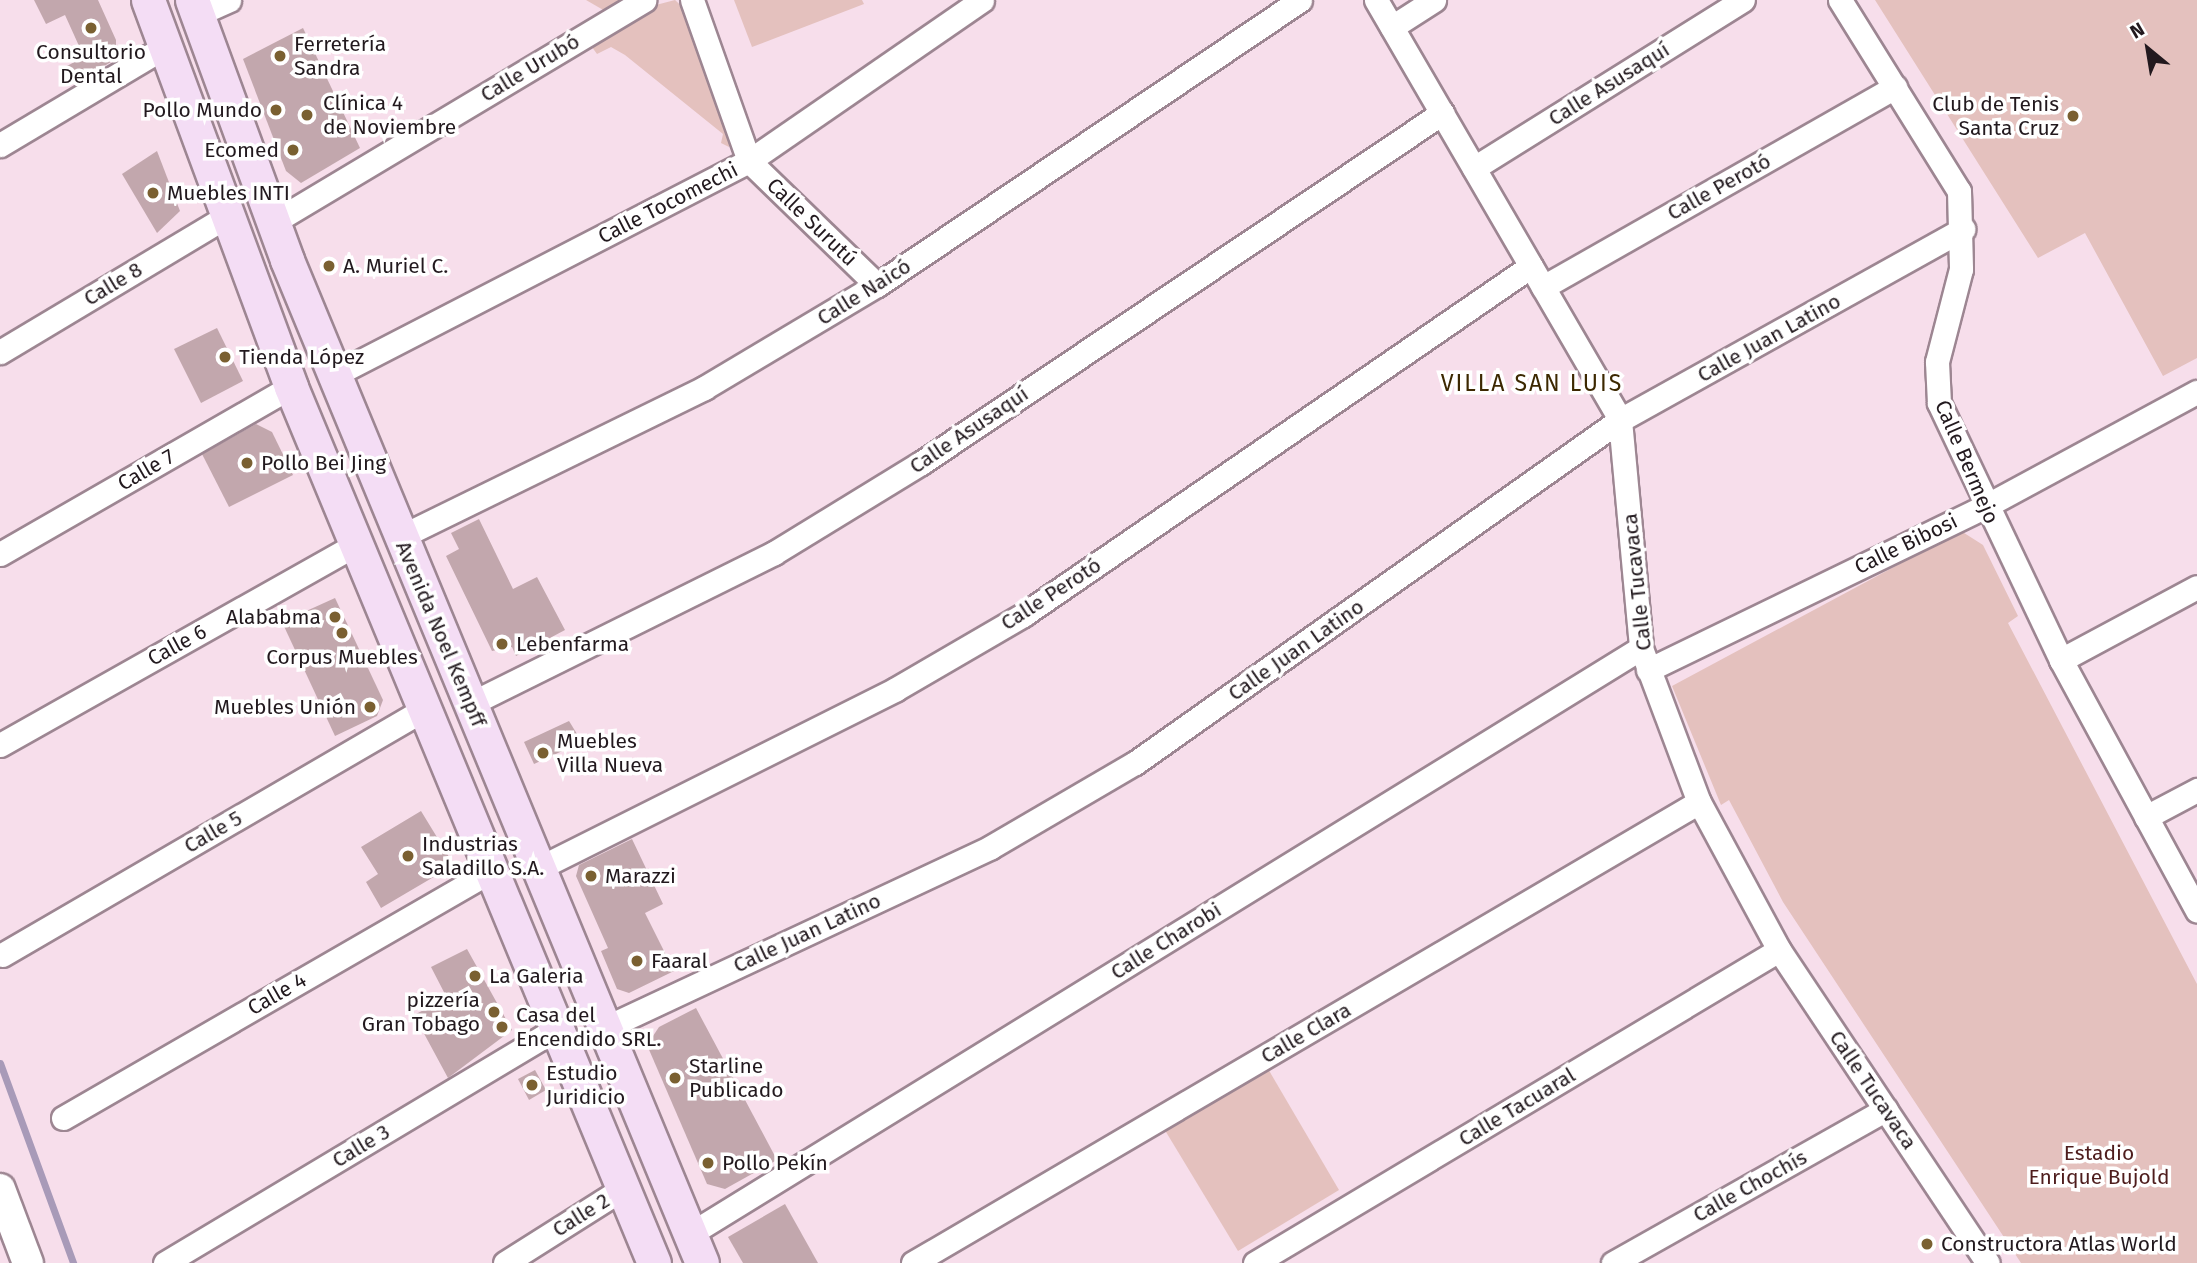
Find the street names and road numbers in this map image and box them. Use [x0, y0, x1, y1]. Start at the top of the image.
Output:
street label: Calle Urubó [476, 29, 584, 107]
street label: Calle Asusaquí [1544, 37, 1674, 131]
street label: Calle Perotó [1663, 148, 1775, 226]
street label: Calle Tocomechi [594, 157, 742, 249]
street label: Calle Surutú [762, 173, 862, 271]
street label: Calle Naicó [813, 253, 915, 331]
street label: Calle 8 [79, 257, 147, 311]
street label: Calle Juan Latino [1693, 288, 1845, 388]
street label: Calle Asusaquí [905, 381, 1033, 479]
street label: Calle Bermejo [1930, 396, 2004, 528]
street label: Calle 7 [113, 444, 179, 496]
street label: Calle Bibosi [1851, 508, 1961, 580]
street label: Calle Tucavaca [1617, 512, 1657, 652]
street label: Avenida Noel Kempff [390, 537, 492, 731]
street label: Calle Perotó [996, 552, 1106, 636]
street label: Calle Juan Latino [1223, 594, 1369, 706]
street label: Calle 6 [143, 619, 211, 671]
street label: Calle 5 [180, 805, 246, 859]
street label: Calle Juan Latino [729, 888, 885, 978]
street label: Calle Charobi [1106, 897, 1226, 985]
street label: Calle 4 [243, 967, 311, 1021]
street label: Calle Clara [1256, 997, 1356, 1069]
street label: Calle Tucavaca [1824, 1026, 1922, 1154]
street label: Calle Tacuaral [1454, 1062, 1580, 1152]
street label: Calle 3 [328, 1119, 394, 1173]
street label: Calle Chochís [1689, 1144, 1811, 1228]
street label: Calle 2 [548, 1188, 614, 1242]

